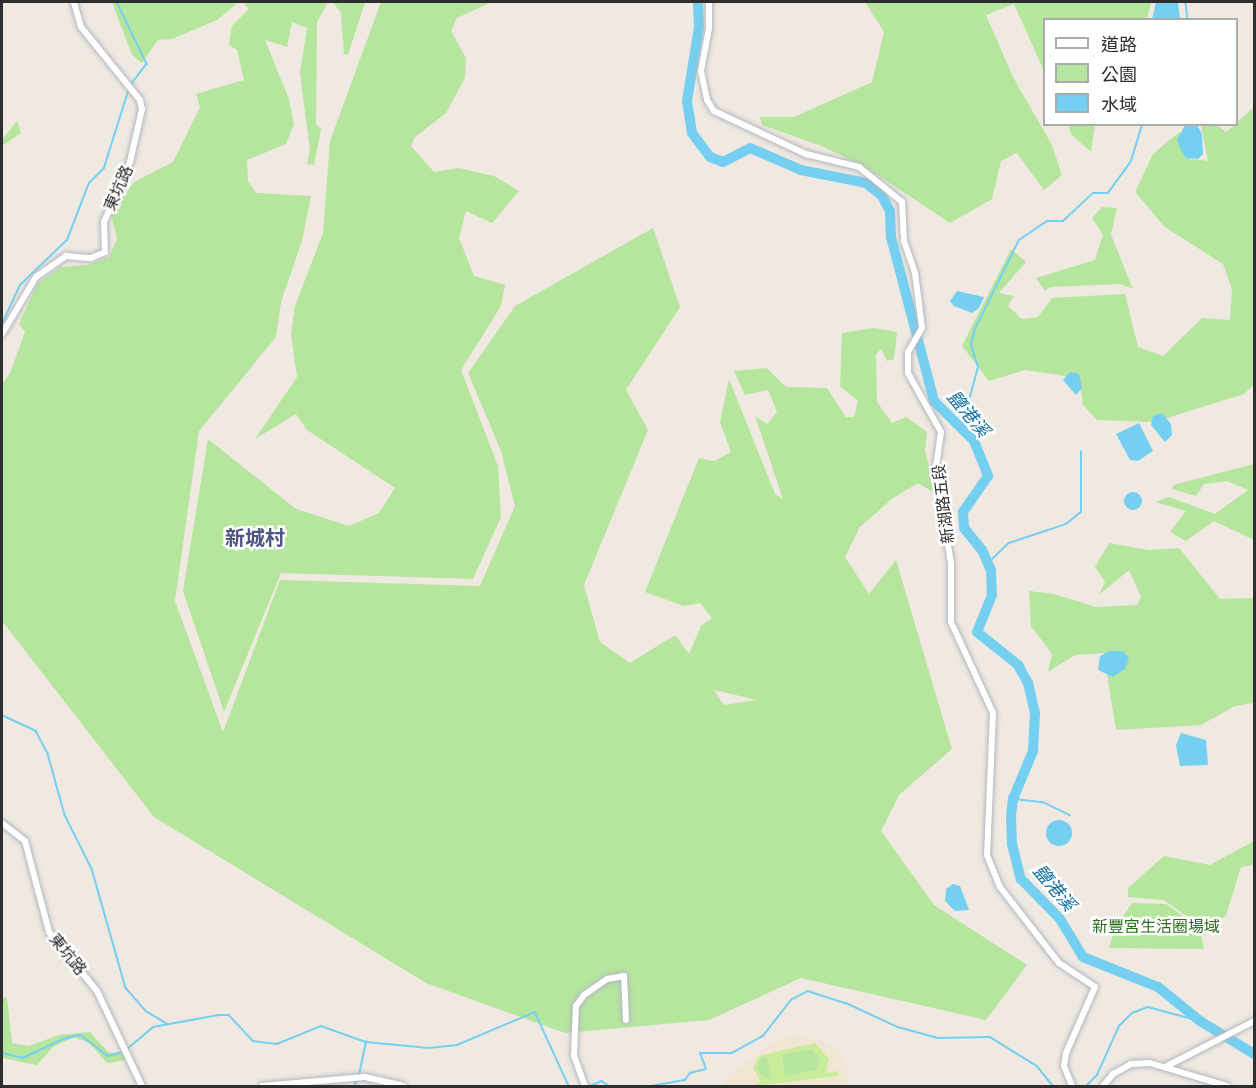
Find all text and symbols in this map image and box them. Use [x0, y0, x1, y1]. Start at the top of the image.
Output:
legend [1043, 18, 1238, 126]
text: 道路 [1101, 33, 1137, 56]
text: 公園 [1101, 63, 1137, 86]
text: 水域 [1101, 93, 1137, 116]
street label: 東坑路 [99, 162, 137, 214]
water label: 鹽港溪 [942, 386, 994, 442]
street label: 新湖路五段 [929, 463, 957, 545]
district label: 新城村 [225, 526, 285, 550]
water label: 鹽港溪 [1028, 860, 1080, 916]
park label: 新豐宮生活圈場域 [1092, 916, 1220, 936]
street label: 東坑路 [45, 929, 91, 979]

